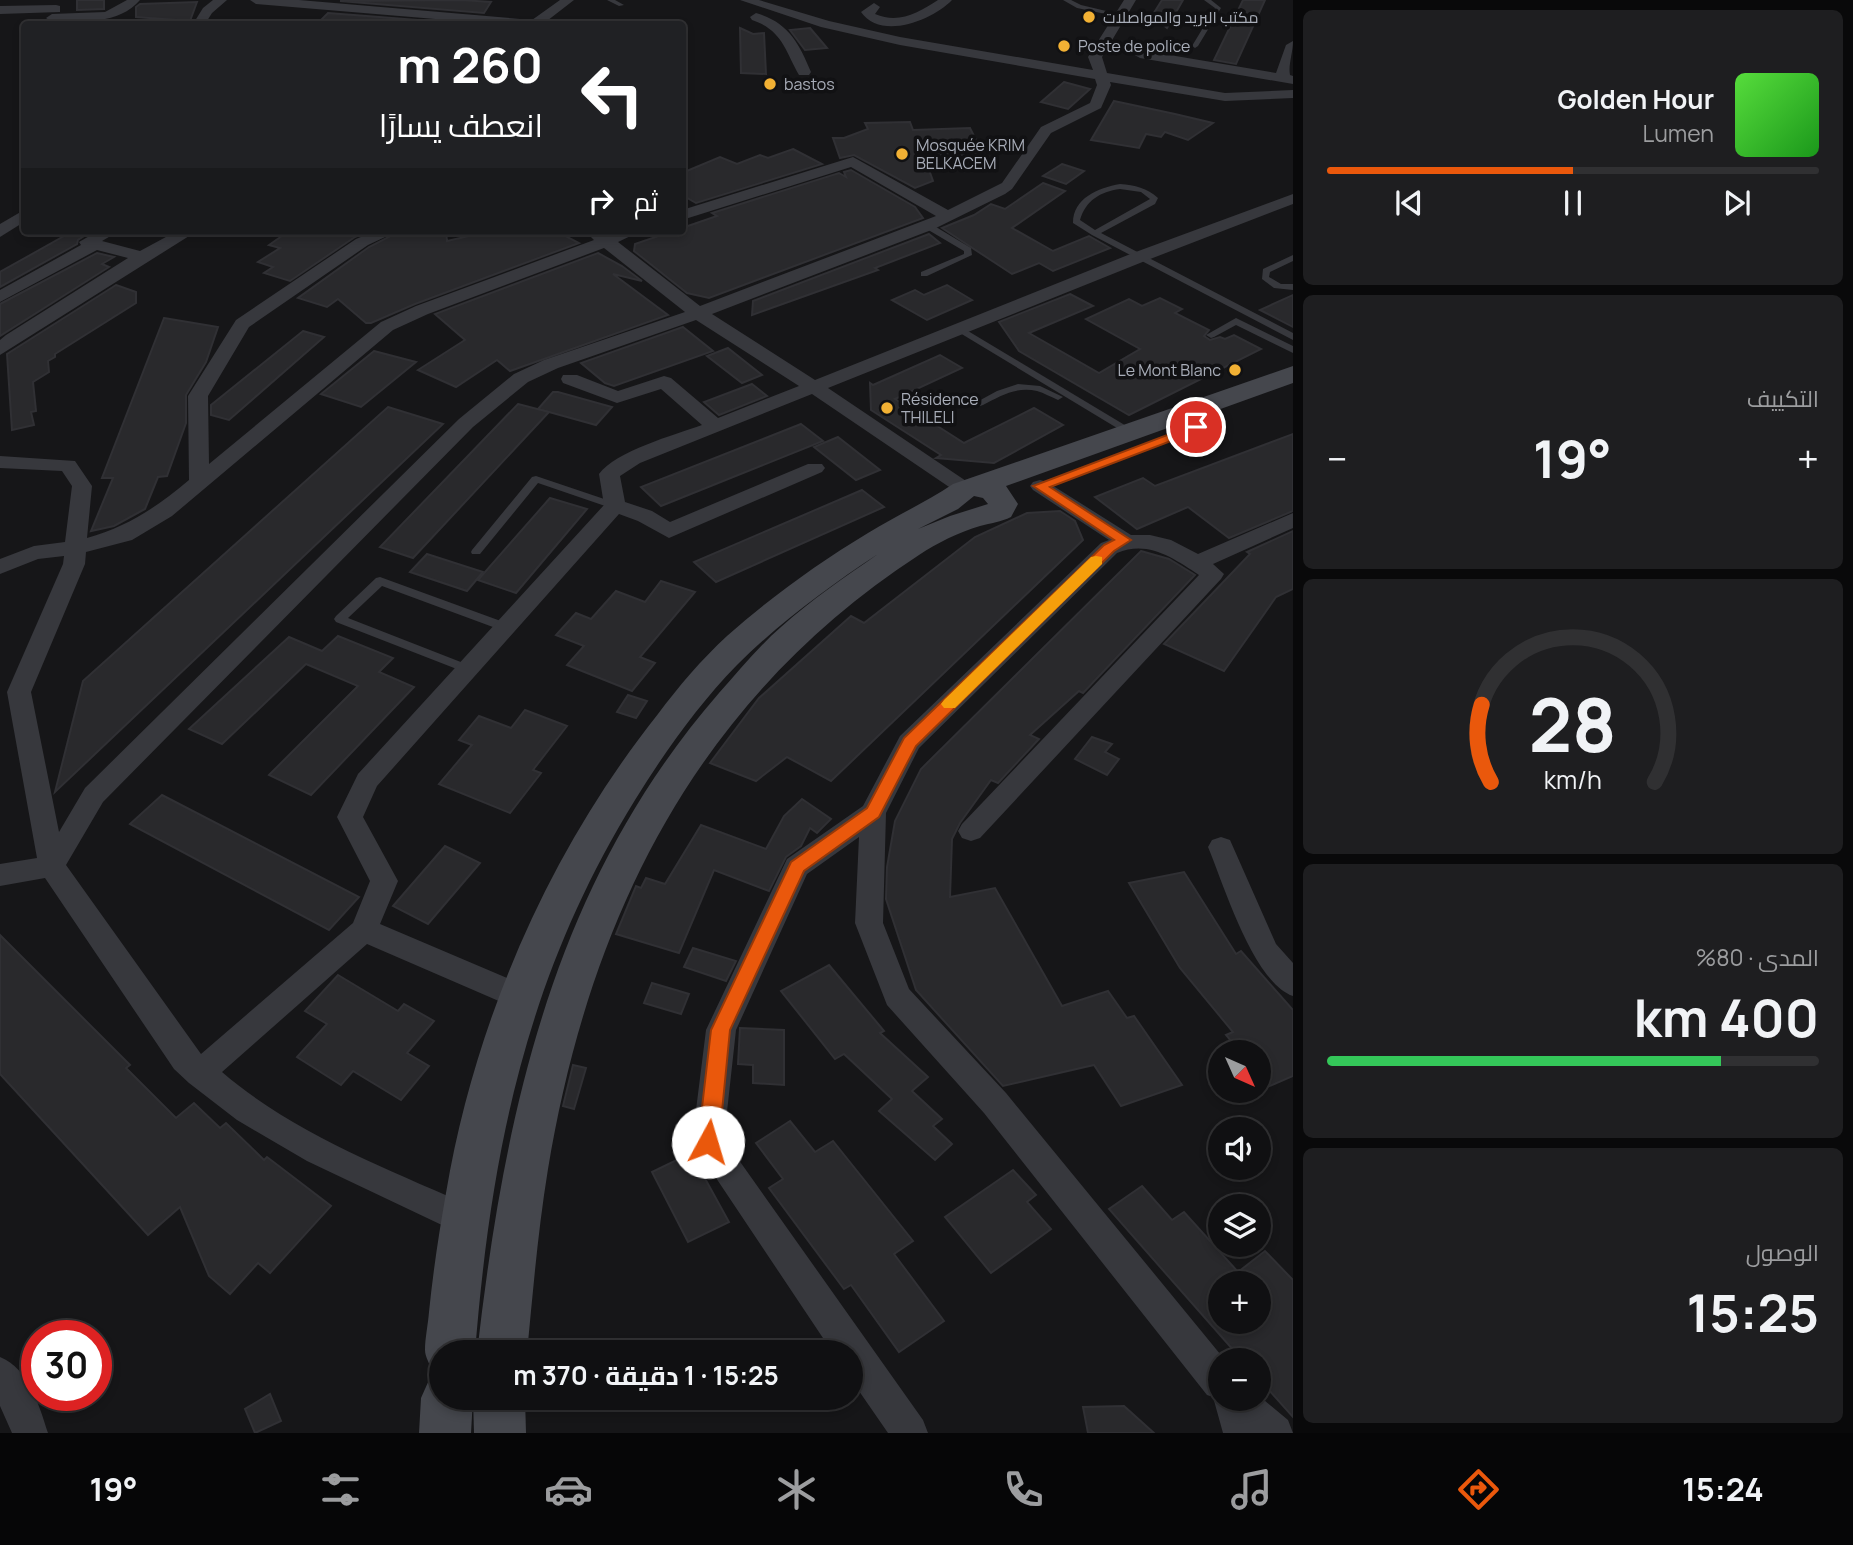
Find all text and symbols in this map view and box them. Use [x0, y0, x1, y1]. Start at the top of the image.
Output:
place label: مكتب البريد والمواصلات [1103, 6, 1259, 28]
marker: مكتب البريد والمواصلات [1081, 9, 1097, 25]
text: 260 m [397, 31, 543, 98]
place label: Poste de police [1078, 35, 1190, 57]
marker: Poste de police [1056, 38, 1072, 54]
icon: left [567, 49, 658, 140]
place label: bastos [784, 73, 835, 95]
marker: bastos [762, 76, 778, 92]
text: Golden Hour [1557, 81, 1714, 117]
text: انعطف يسارًا [379, 103, 543, 147]
text: Lumen [1642, 117, 1714, 149]
place label: Mosquée KRIM BELKACEM [916, 134, 1025, 174]
marker: Mosquée KRIM BELKACEM [894, 146, 910, 162]
icon: right [582, 182, 620, 220]
text: ثم [634, 183, 658, 219]
icon: previous [1390, 184, 1428, 222]
icon: pause [1554, 184, 1592, 222]
icon: next [1718, 184, 1756, 222]
place label: Le Mont Blanc [1118, 359, 1221, 381]
marker: Le Mont Blanc [1227, 362, 1243, 378]
text: التكييف [1747, 382, 1819, 414]
place label: Résidence THILELI [901, 388, 979, 428]
pin [1166, 397, 1226, 457]
marker: Résidence THILELI [879, 400, 895, 416]
icon: arrive [1177, 408, 1215, 446]
text: 19° [1533, 423, 1612, 494]
text: − [1327, 432, 1348, 484]
text: + [1797, 432, 1819, 484]
text: 28 [1529, 675, 1617, 775]
text: km/h [1544, 762, 1602, 797]
text: المدى · 80% [1696, 941, 1819, 973]
text: 400 km [1634, 982, 1819, 1053]
north arrow [1208, 1040, 1270, 1102]
map controls [1208, 1040, 1271, 1411]
position arrow [671, 1105, 745, 1179]
button: sound [1208, 1117, 1271, 1180]
button: layers [1208, 1194, 1271, 1257]
text: الوصول [1746, 1236, 1819, 1268]
button: + [1208, 1271, 1271, 1334]
text: 15:25 [1687, 1277, 1819, 1348]
speed limit sign: 30 [21, 1320, 112, 1411]
button: − [1208, 1348, 1271, 1411]
text: 15:25 · 1 دقيقة · 370 m [513, 1357, 779, 1393]
icon: filters [316, 1465, 365, 1514]
icon: car [544, 1465, 593, 1514]
icon: climate [772, 1465, 821, 1514]
icon: phone [999, 1465, 1048, 1514]
icon: music [1227, 1465, 1276, 1514]
icon: directions [1454, 1465, 1503, 1514]
text: 19° [89, 1467, 138, 1511]
text: 15:24 [1682, 1467, 1764, 1511]

